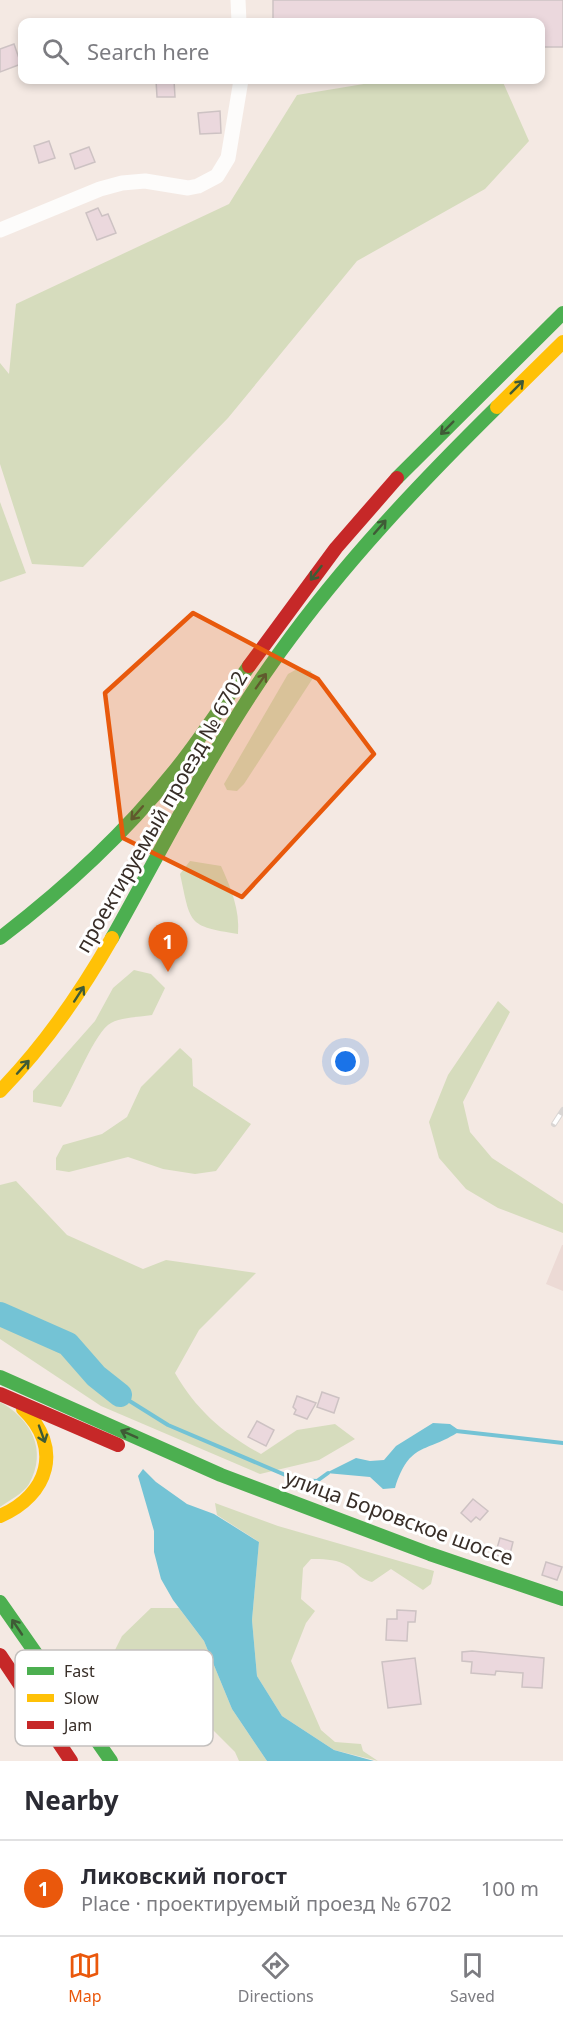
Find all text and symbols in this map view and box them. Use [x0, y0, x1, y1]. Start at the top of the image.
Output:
search box [18, 18, 545, 84]
icon: search [39, 35, 72, 68]
text: Search here [87, 36, 209, 66]
one-way arrow [509, 380, 524, 395]
one-way arrow [439, 421, 454, 436]
one-way arrow [373, 519, 387, 534]
one-way arrow [310, 565, 323, 581]
street label: проектируемый проезд № 6702 [69, 666, 253, 957]
one-way arrow [255, 673, 267, 689]
one-way arrow [130, 805, 144, 820]
pin: 1 [148, 922, 188, 972]
one-way arrow [73, 986, 85, 1003]
your location [331, 1047, 360, 1076]
one-way arrow [16, 1060, 30, 1075]
one-way arrow [38, 1424, 49, 1443]
one-way arrow [120, 1428, 138, 1439]
street label: улица Боровское шоссе [281, 1463, 517, 1571]
one-way arrow [11, 1620, 23, 1636]
legend [15, 1650, 213, 1746]
text: Fast [64, 1660, 95, 1682]
text: Slow [64, 1687, 99, 1709]
text: Jam [62, 1714, 92, 1736]
text: Nearby [24, 1782, 119, 1818]
text: Ликовский погост [81, 1860, 287, 1890]
text: 1 [38, 1875, 49, 1902]
text: 100 m [481, 1875, 539, 1902]
text: Place · проектируемый проезд № 6702 [81, 1890, 452, 1917]
tab: Map [68, 1949, 101, 2007]
tab: Directions [238, 1949, 314, 2007]
tab: Saved [450, 1949, 495, 2007]

